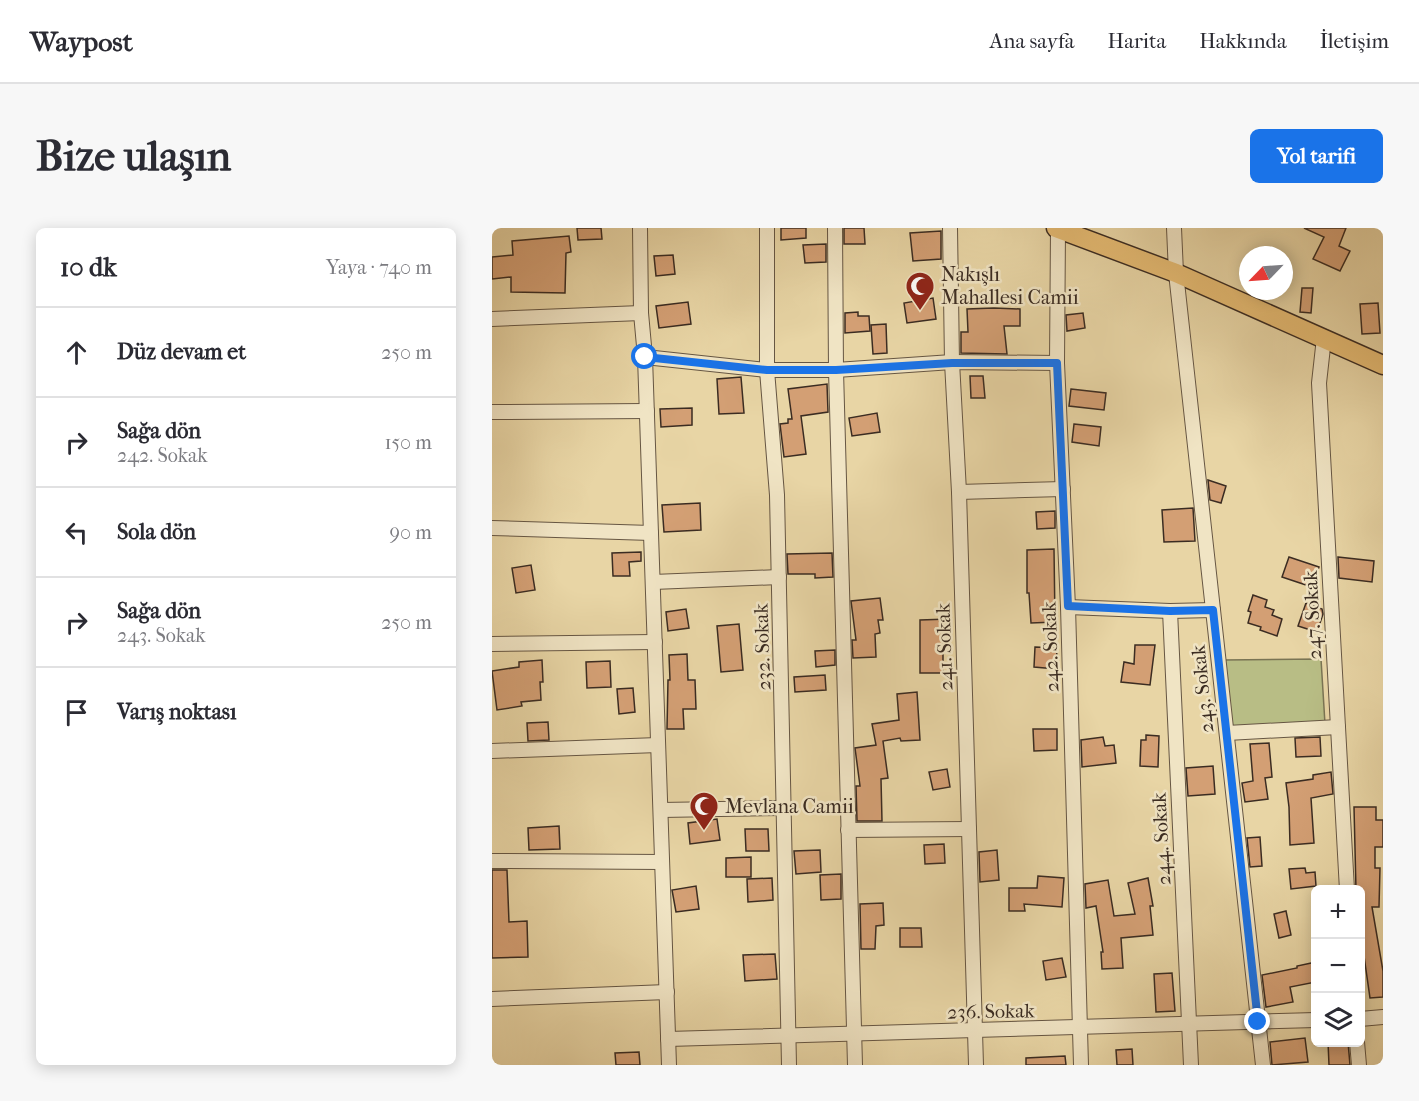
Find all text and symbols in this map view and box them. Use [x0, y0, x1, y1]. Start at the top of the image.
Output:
text: Waypost [30, 25, 133, 58]
text: Ana sayfa [990, 29, 1075, 53]
text: Harita [1108, 29, 1166, 53]
text: Hakkında [1199, 29, 1287, 53]
text: İletişim [1320, 29, 1389, 53]
button: Yol tarifi [1250, 129, 1383, 183]
text: Bize ulaşın [36, 132, 231, 181]
north arrow [1239, 246, 1293, 300]
text: 10 dk [60, 252, 117, 283]
text: Yaya · 740 m [326, 256, 432, 279]
place label: Nakışlı Mahallesi Camii [941, 263, 1079, 309]
mosque icon: Nakışlı Mahallesi Camii [904, 270, 936, 312]
icon: ahead [60, 336, 93, 369]
text: Düz devam et [117, 339, 246, 365]
text: 250 m [381, 341, 432, 364]
route start [631, 343, 657, 369]
text: Sağa dön [117, 418, 201, 444]
icon: right [60, 426, 93, 459]
text: 150 m [384, 431, 432, 454]
text: 242. Sokak [117, 444, 208, 467]
icon: left [60, 516, 93, 549]
text: Sola dön [117, 519, 196, 545]
text: 90 m [390, 521, 432, 544]
street label: 247. Sokak [1299, 569, 1326, 660]
text: Sağa dön [117, 598, 201, 624]
street label: 242. Sokak [1037, 601, 1064, 693]
street label: 232. Sokak [749, 602, 776, 691]
street label: 241. Sokak [931, 602, 958, 691]
icon: right [60, 606, 93, 639]
text: 250 m [381, 611, 432, 634]
text: 243. Sokak [117, 624, 206, 647]
street label: 243. Sokak [1186, 643, 1219, 734]
icon: arrive [60, 696, 93, 729]
text: Varış noktası [117, 699, 236, 725]
mosque icon: Mevlana Camii [688, 790, 720, 832]
street label: 244. Sokak [1148, 791, 1175, 886]
place label: Mevlana Camii [725, 795, 854, 818]
map controls [1311, 885, 1365, 1047]
button: + [1311, 885, 1365, 939]
button: − [1311, 939, 1365, 993]
button: layers [1311, 993, 1365, 1047]
street label: 236. Sokak [947, 999, 1036, 1024]
route end [1244, 1008, 1270, 1034]

